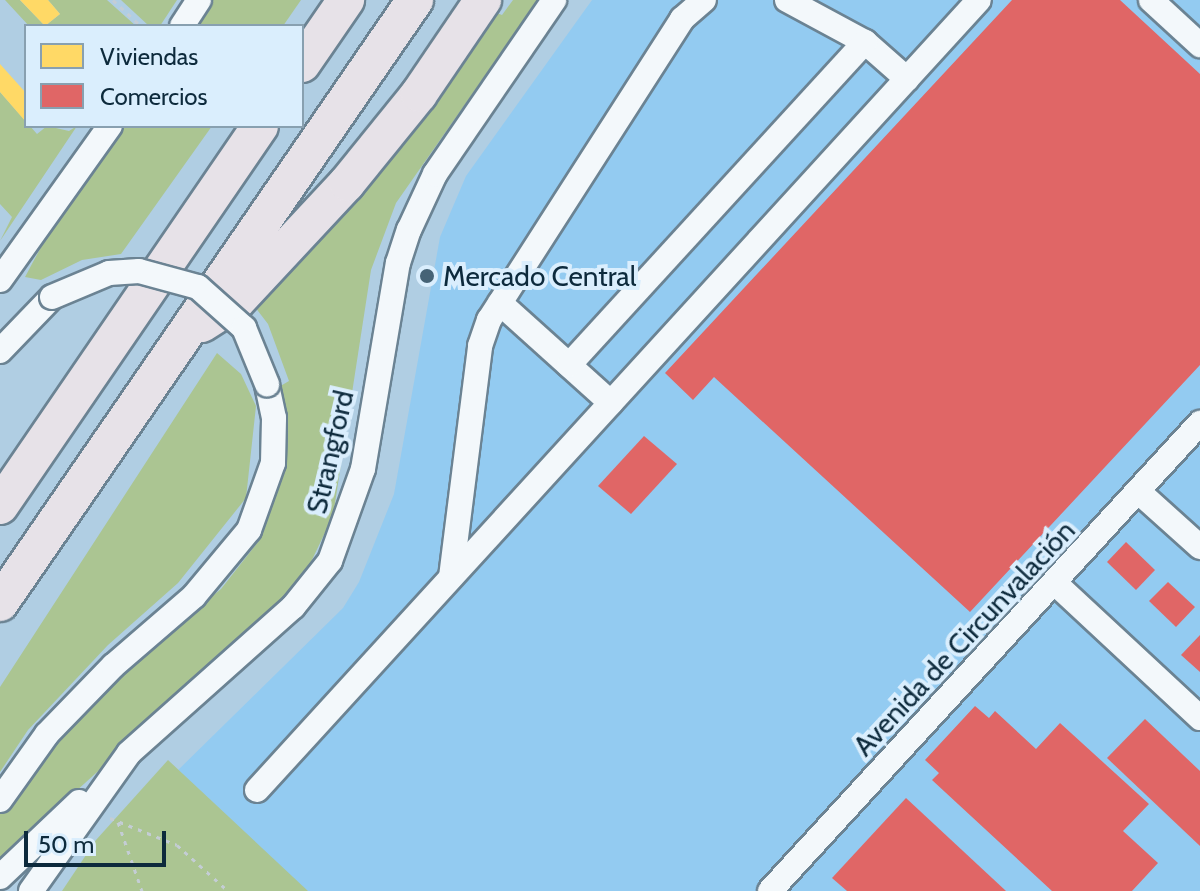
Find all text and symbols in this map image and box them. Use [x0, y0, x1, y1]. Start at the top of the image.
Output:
legend [24, 24, 304, 128]
text: Viviendas [100, 42, 198, 71]
text: Comercios [100, 82, 207, 111]
place label: Mercado Central [443, 259, 636, 293]
marker: Mercado Central [418, 267, 436, 285]
street label: Strangford [300, 387, 360, 517]
street label: Avenida de Circunvalación [846, 513, 1082, 763]
scale bar [28, 815, 170, 865]
text: 50 m [38, 830, 94, 859]

